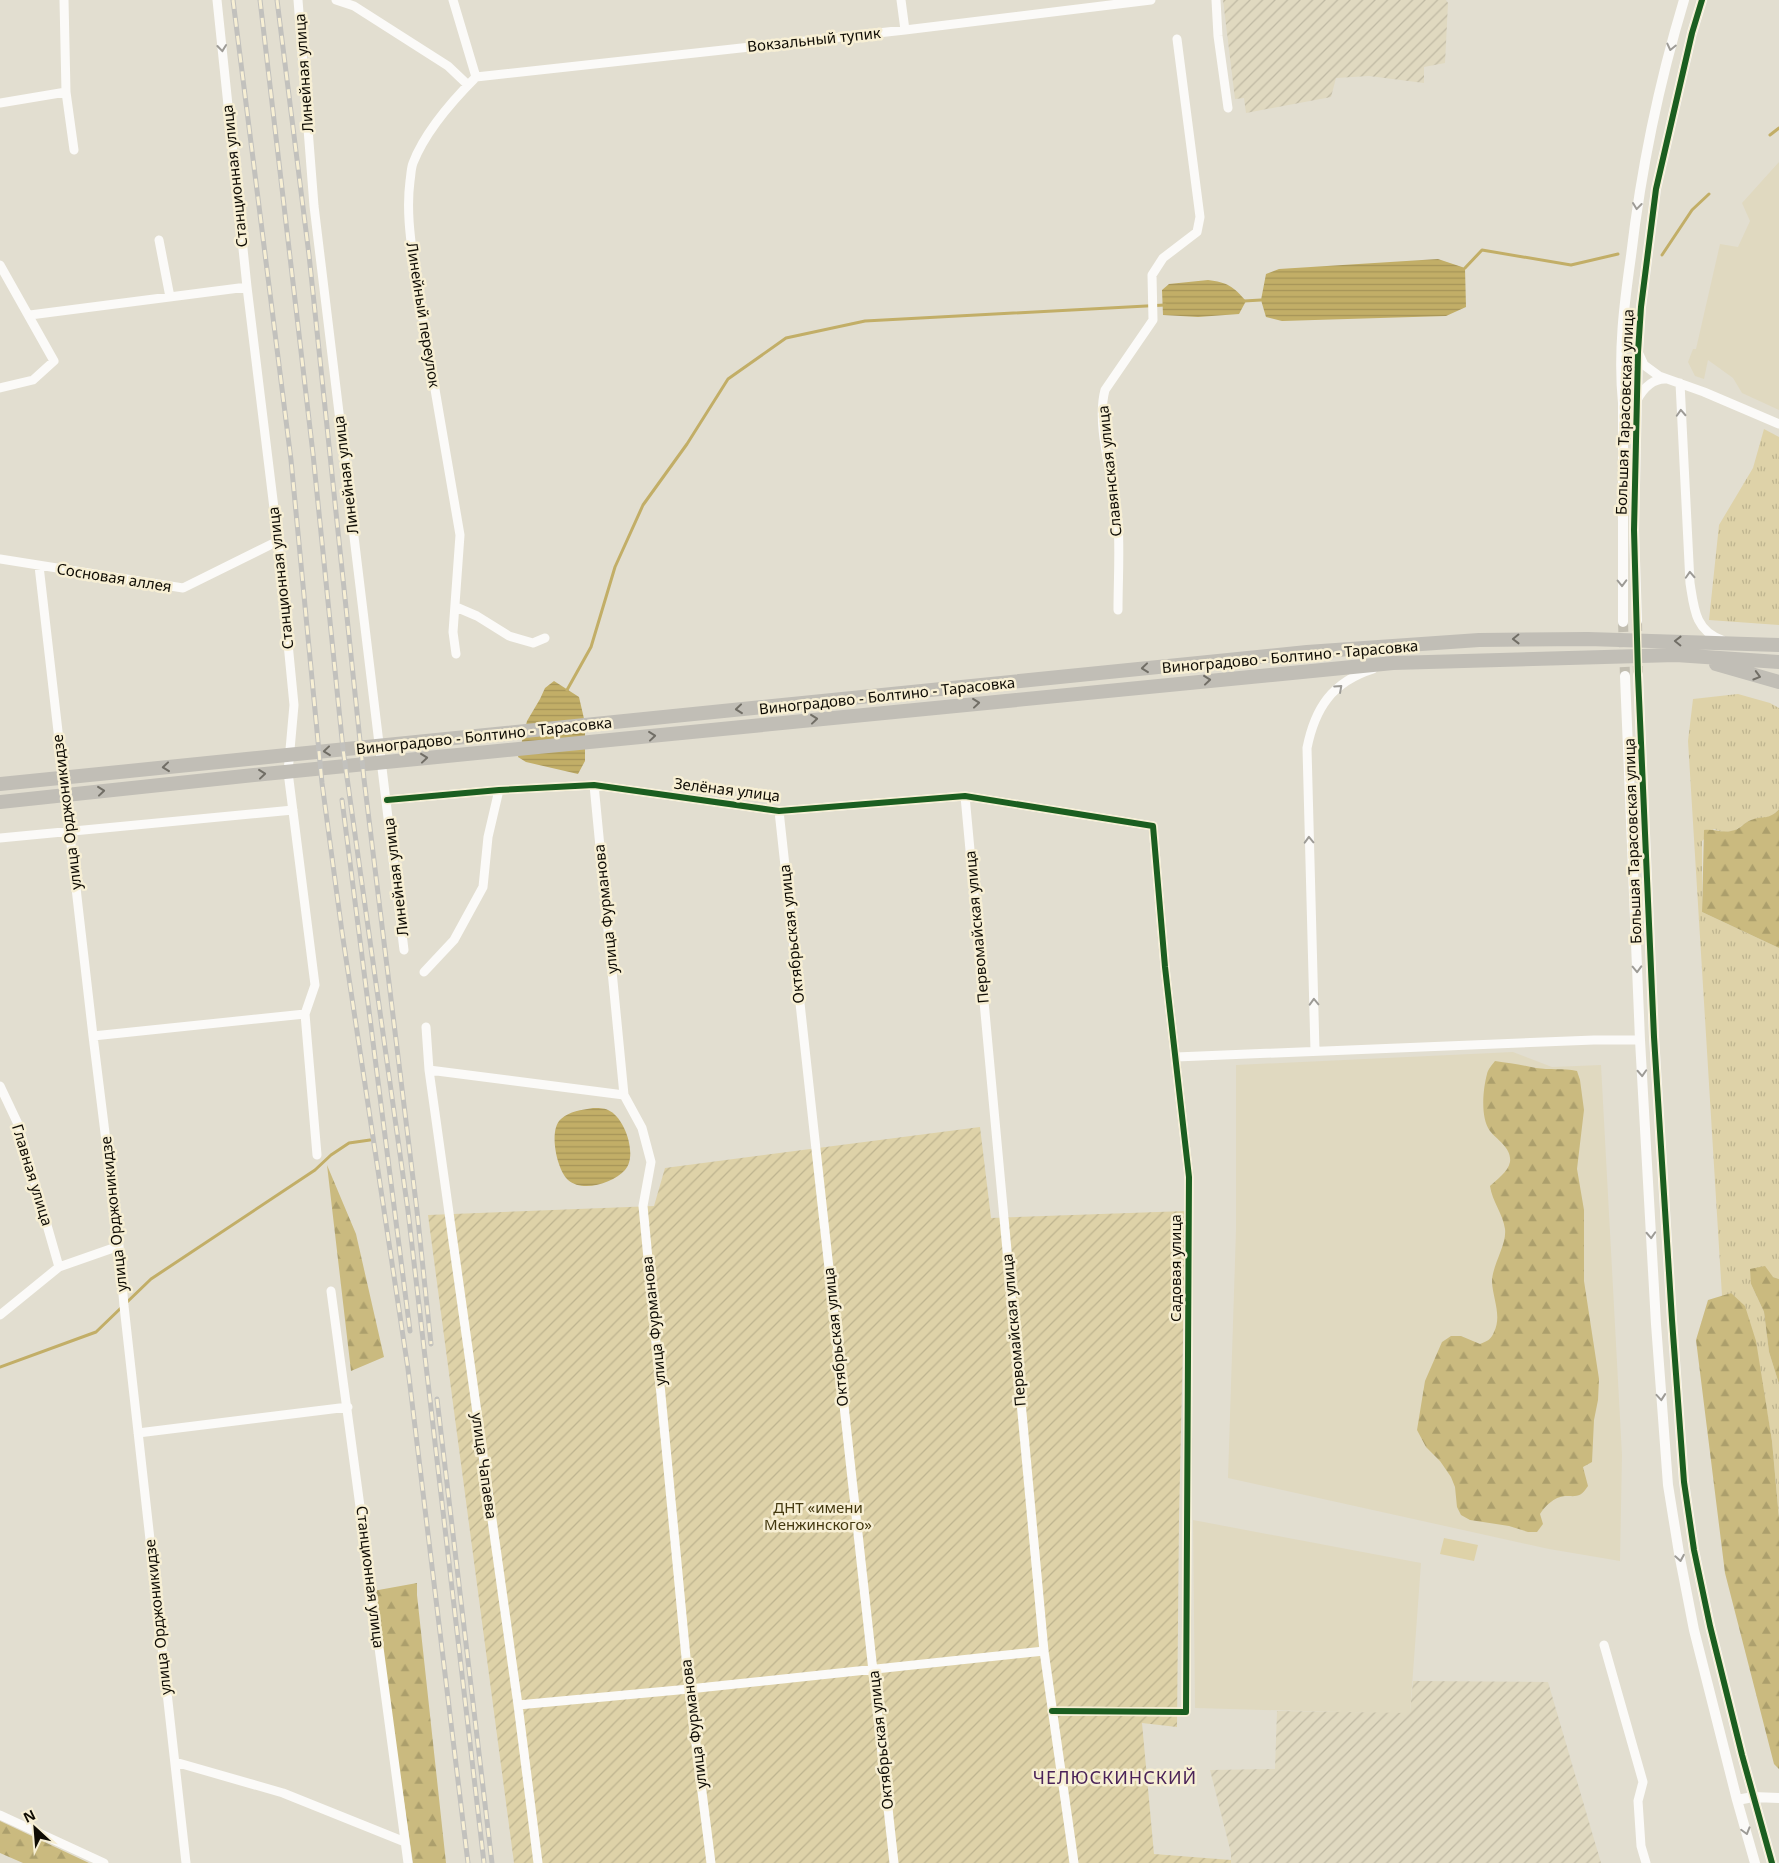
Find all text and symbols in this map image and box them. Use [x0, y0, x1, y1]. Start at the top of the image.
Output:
street label: Линейная улица [289, 13, 317, 133]
street label: Вокзальный тупик [746, 22, 882, 56]
one-way arrow [1666, 43, 1677, 51]
one-way arrow [216, 45, 227, 53]
street label: Станционная улица [217, 104, 251, 248]
one-way arrow [1632, 202, 1643, 210]
street label: Линейный переулок [403, 241, 445, 389]
street label: Большая Тарасовская улица [1610, 309, 1638, 515]
street label: Славянская улица [1092, 405, 1126, 538]
one-way arrow [1676, 409, 1687, 417]
street label: Линейная улица [328, 415, 362, 536]
street label: Станционная улица [263, 506, 297, 650]
street label: Сосновая аллея [55, 558, 173, 596]
one-way arrow [1684, 571, 1695, 579]
one-way arrow [1617, 579, 1628, 587]
one-way arrow [1512, 634, 1520, 644]
street label: Виноградово - Болтино - Тарасовка [1161, 635, 1419, 677]
one-way arrow [1674, 636, 1682, 646]
one-way arrow [1140, 662, 1148, 673]
one-way arrow [1753, 670, 1761, 680]
street label: Виноградово - Болтино - Тарасовка [758, 672, 1016, 718]
one-way arrow [1203, 675, 1211, 686]
one-way arrow [1334, 684, 1343, 693]
one-way arrow [972, 698, 980, 709]
one-way arrow [735, 703, 743, 714]
street label: Виноградово - Болтино - Тарасовка [355, 712, 613, 758]
one-way arrow [810, 714, 818, 725]
one-way arrow [649, 730, 657, 741]
street label: улица Орджоникидзе [47, 733, 85, 891]
street label: Большая Тарасовская улица [1618, 738, 1646, 944]
one-way arrow [323, 745, 331, 756]
one-way arrow [420, 753, 428, 764]
one-way arrow [161, 762, 169, 773]
one-way arrow [259, 769, 267, 780]
street label: Зелёная улица [673, 773, 781, 805]
one-way arrow [97, 786, 105, 797]
street label: Линейная улица [378, 817, 412, 938]
one-way arrow [1304, 836, 1315, 844]
street label: улица Фурманова [588, 843, 622, 975]
street label: Первомайская улица [959, 850, 993, 1004]
street label: Октябрьская улица [774, 864, 808, 1005]
one-way arrow [1631, 965, 1642, 973]
one-way arrow [1309, 998, 1319, 1006]
one-way arrow [1636, 1069, 1647, 1077]
street label: Главная улица [8, 1121, 58, 1228]
street label: улица Орджоникидзе [95, 1135, 131, 1293]
street label: Садовая улица [1165, 1214, 1185, 1322]
one-way arrow [1645, 1231, 1656, 1239]
street label: Первомайская улица [996, 1253, 1030, 1407]
street label: улица Фурманова [636, 1255, 670, 1387]
street label: Октябрьская улица [818, 1267, 852, 1408]
one-way arrow [1656, 1393, 1667, 1401]
street label: улица Чапаева [468, 1411, 502, 1520]
park label: ДНТ «имени Менжинского» [764, 1497, 872, 1534]
street label: Станционная улица [352, 1505, 390, 1649]
street label: улица Орджоникидзе [139, 1538, 175, 1696]
one-way arrow [1674, 1554, 1684, 1563]
street label: улица Фурманова [675, 1658, 711, 1790]
street label: Октябрьская улица [863, 1670, 897, 1811]
district label: ЧЕЛЮСКИНСКИЙ [1033, 1765, 1197, 1789]
north arrow [10, 1803, 60, 1853]
text: N [20, 1805, 38, 1827]
one-way arrow [1740, 1827, 1750, 1835]

